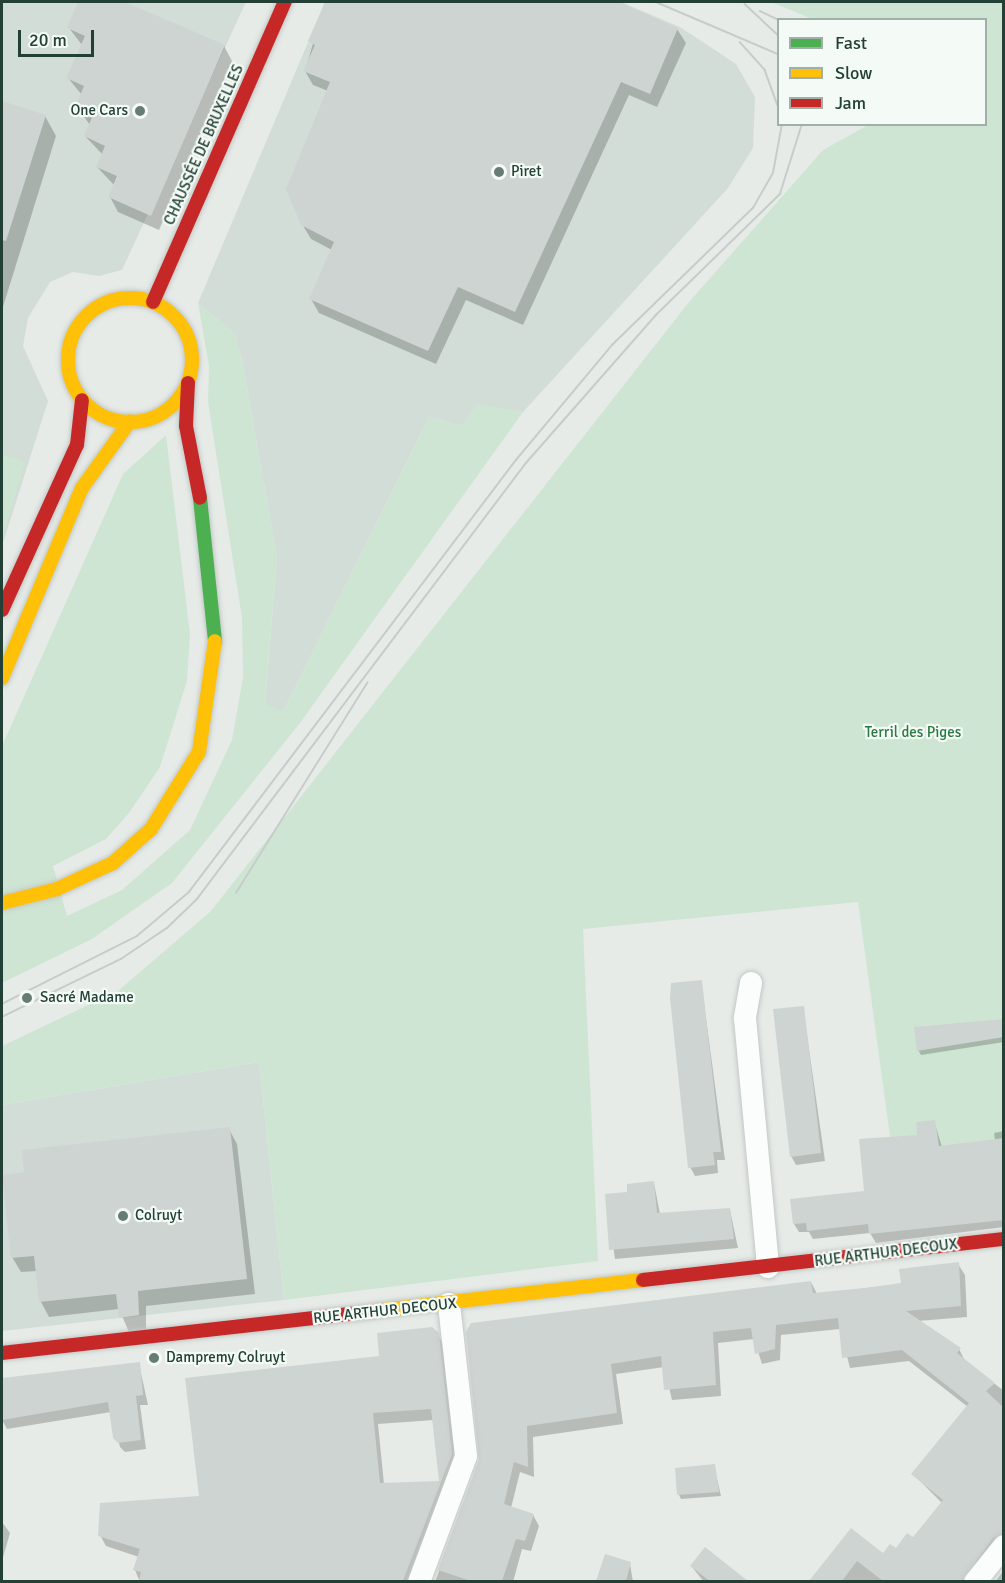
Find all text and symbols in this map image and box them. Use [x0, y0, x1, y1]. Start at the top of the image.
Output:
scale bar [21, 18, 98, 56]
legend [777, 18, 987, 126]
text: 20 m [29, 29, 67, 51]
text: Fast [835, 32, 867, 54]
street label: CHAUSSÉE DE BRUXELLES [160, 62, 248, 228]
text: Slow [835, 62, 872, 84]
text: Jam [835, 92, 866, 114]
place label: One Cars [70, 102, 128, 120]
marker: One Cars [133, 104, 147, 118]
place label: Piret [511, 163, 542, 181]
marker: Piret [492, 165, 506, 179]
park label: Terril des Piges [865, 724, 961, 742]
marker: Sacré Madame [18, 989, 36, 1007]
place label: Sacré Madame [40, 989, 134, 1007]
place label: Colruyt [135, 1207, 182, 1225]
marker: Colruyt [116, 1209, 130, 1223]
street label: RUE ARTHUR DECOUX [813, 1235, 959, 1271]
street label: RUE ARTHUR DECOUX [312, 1295, 458, 1327]
place label: Dampremy Colruyt [166, 1349, 285, 1367]
marker: Dampremy Colruyt [147, 1351, 161, 1365]

